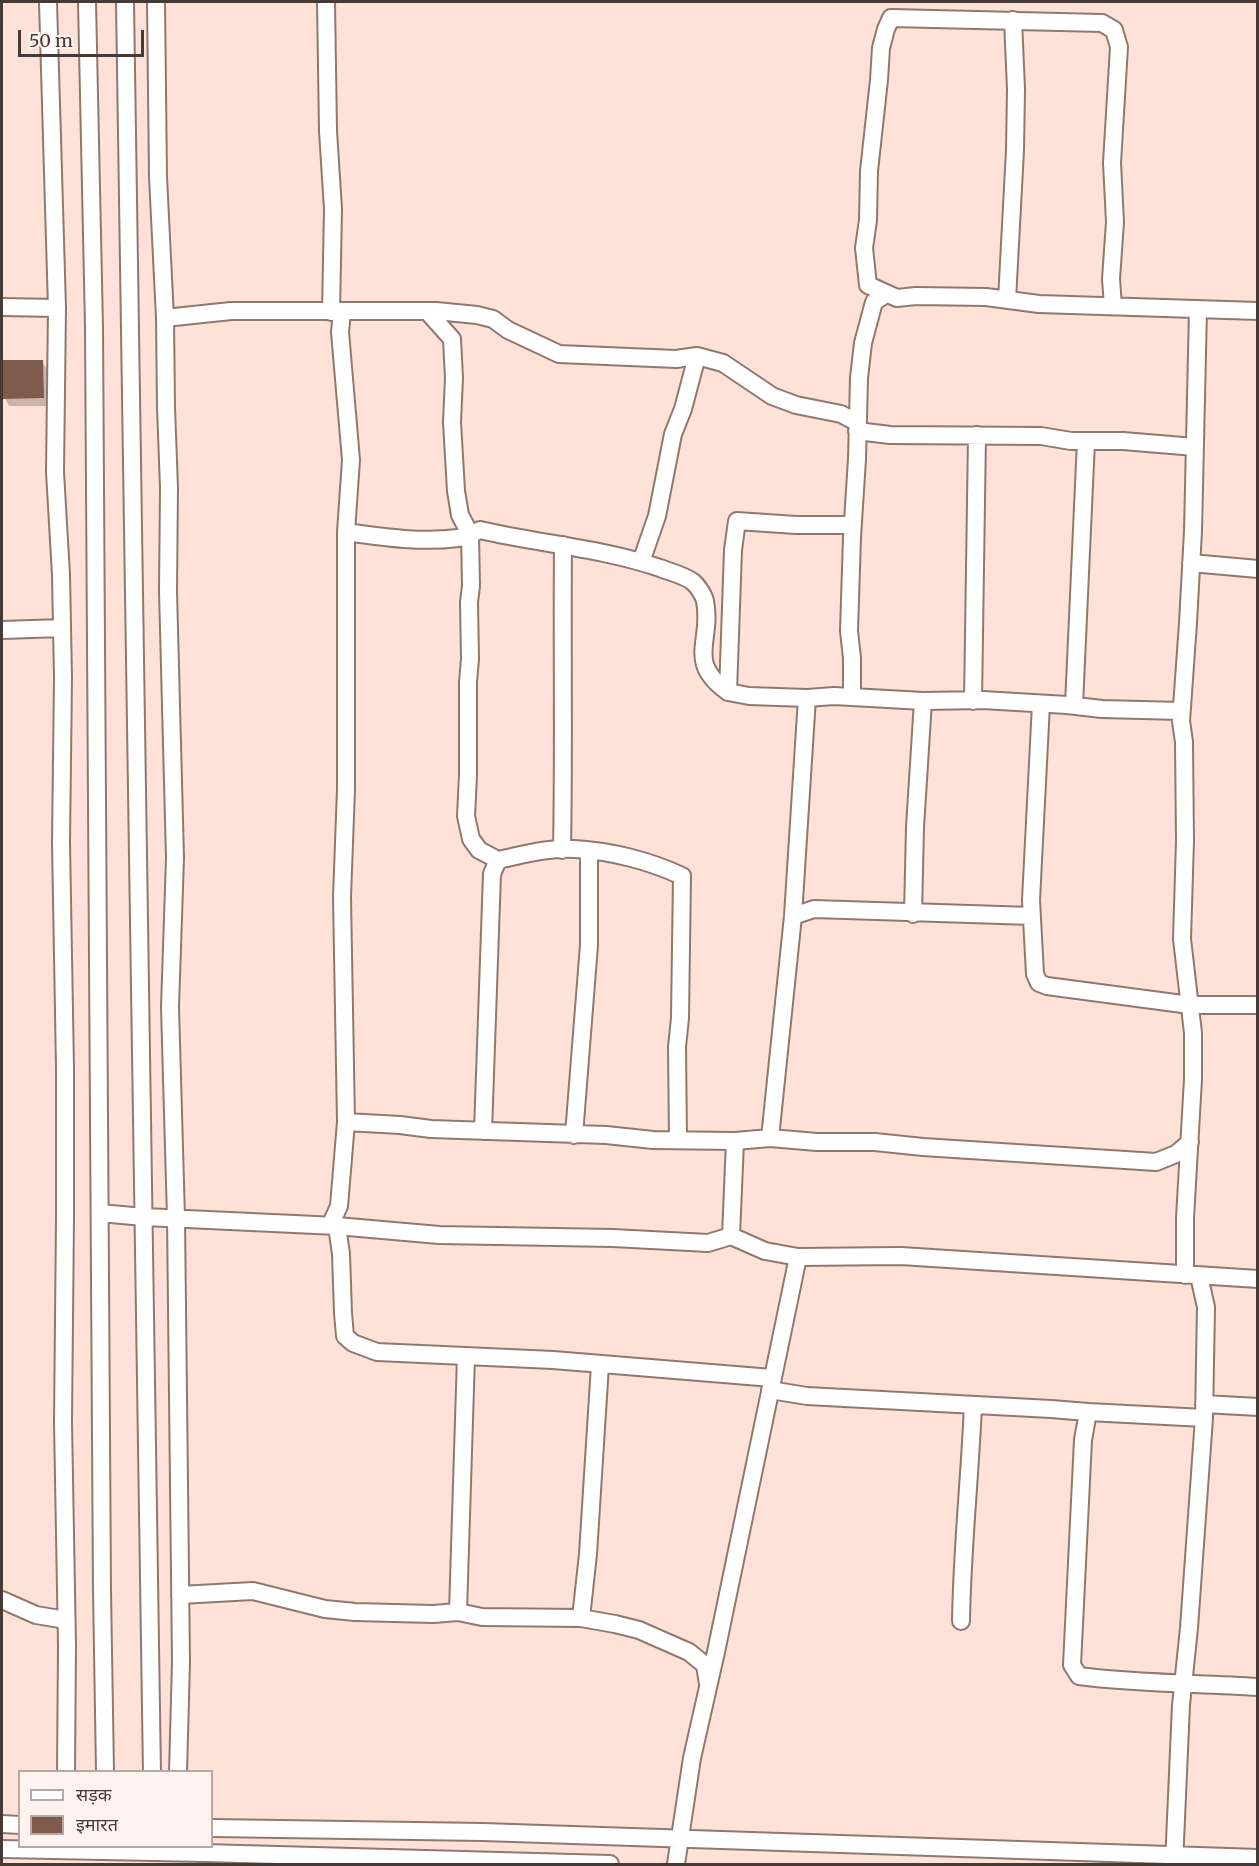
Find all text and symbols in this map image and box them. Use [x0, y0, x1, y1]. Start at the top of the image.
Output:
scale bar [21, 18, 147, 56]
text: 50 m [29, 29, 73, 52]
legend [18, 1770, 213, 1848]
text: सड़क [76, 1783, 112, 1806]
text: इमारत [76, 1813, 118, 1836]

